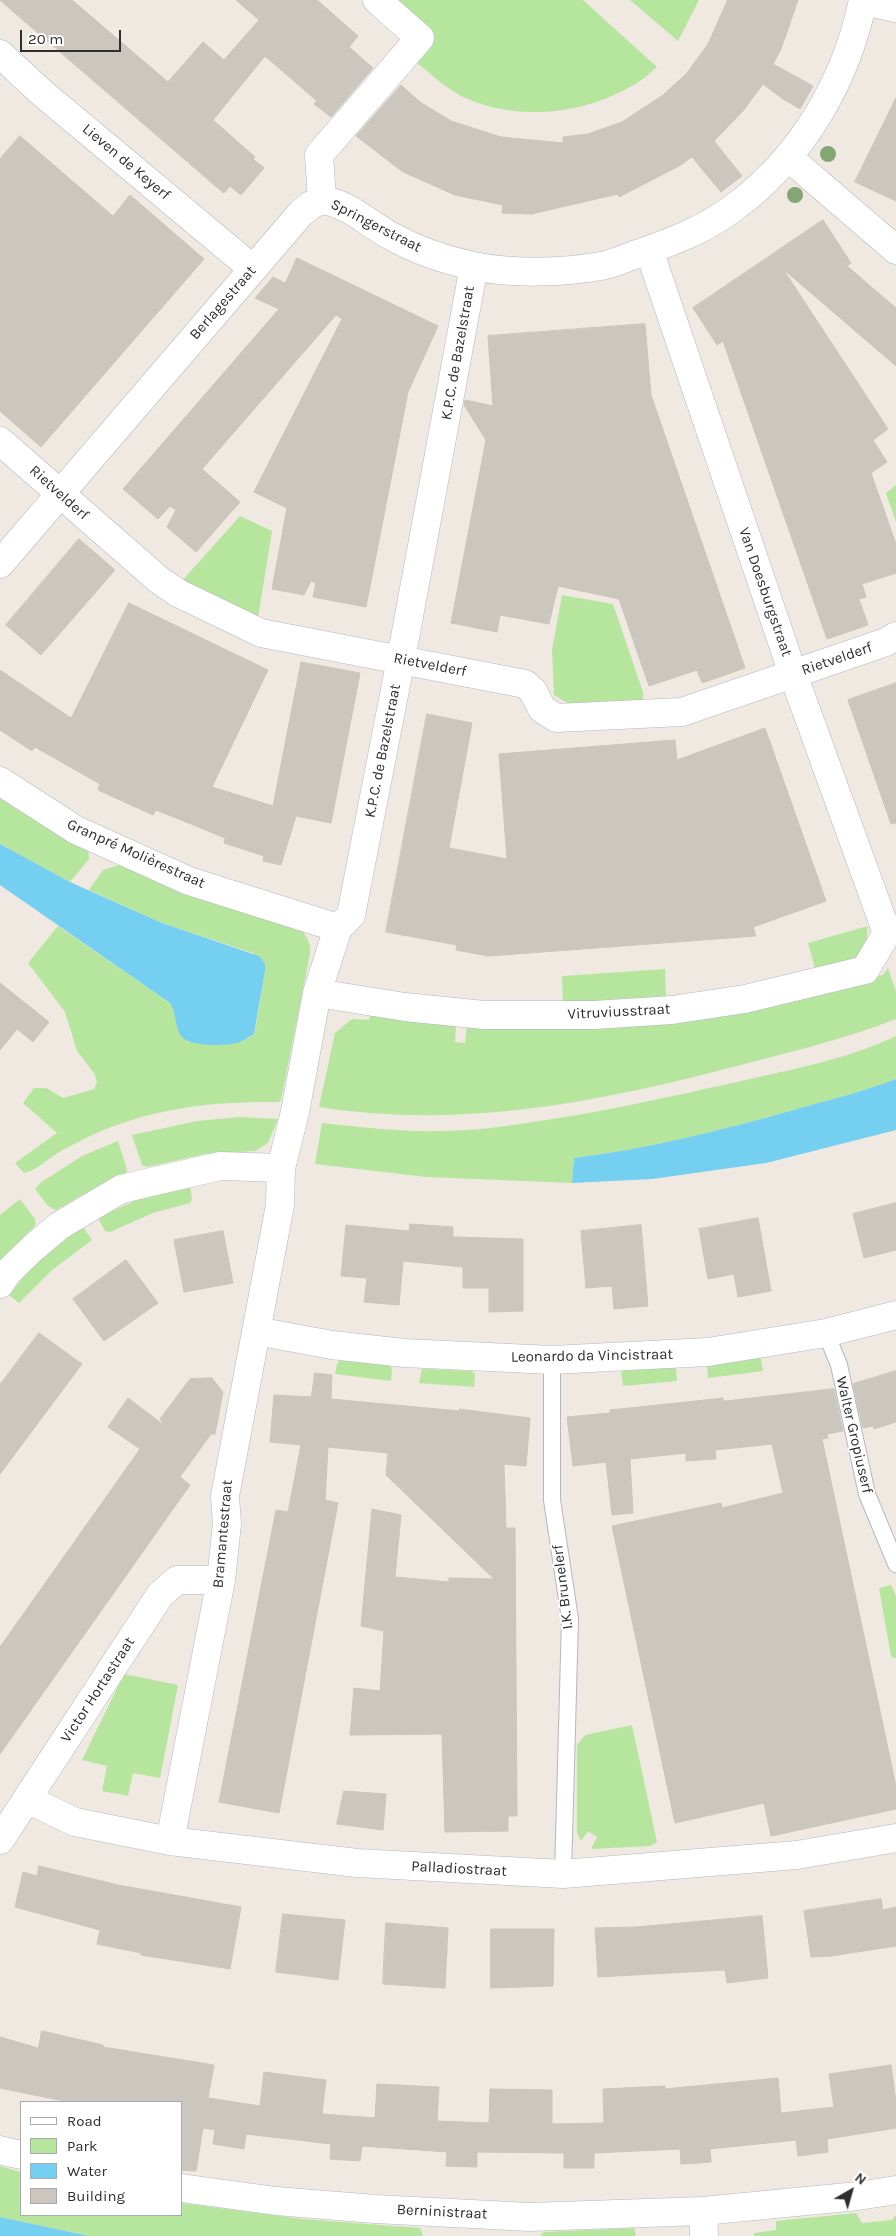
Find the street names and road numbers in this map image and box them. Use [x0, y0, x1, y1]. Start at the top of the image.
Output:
street label: Lieven de Keyerf [78, 120, 174, 204]
street label: Springerstraat [328, 195, 424, 257]
street label: Berlagestraat [186, 262, 260, 344]
street label: K.P.C. de Bazelstraat [437, 284, 479, 422]
street label: Rietvelderf [26, 462, 92, 524]
street label: Van Doesburgstraat [734, 525, 796, 659]
street label: Rietvelderf [799, 639, 875, 679]
street label: Rietvelderf [392, 649, 468, 681]
street label: K.P.C. de Bazelstraat [361, 683, 405, 819]
street label: Granpré Molièrestraat [64, 815, 208, 893]
street label: Vitruviusstraat [567, 1000, 671, 1024]
street label: Leonardo da Vincistraat [511, 1346, 673, 1366]
street label: Walter Gropiuserf [832, 1375, 876, 1495]
street label: Bramantestraat [209, 1479, 237, 1589]
street label: I.K. Brunelerf [549, 1544, 577, 1630]
street label: Victor Hortastraat [57, 1634, 139, 1746]
street label: Palladiostraat [411, 1858, 507, 1880]
street label: Berninistraat [396, 2201, 488, 2223]

